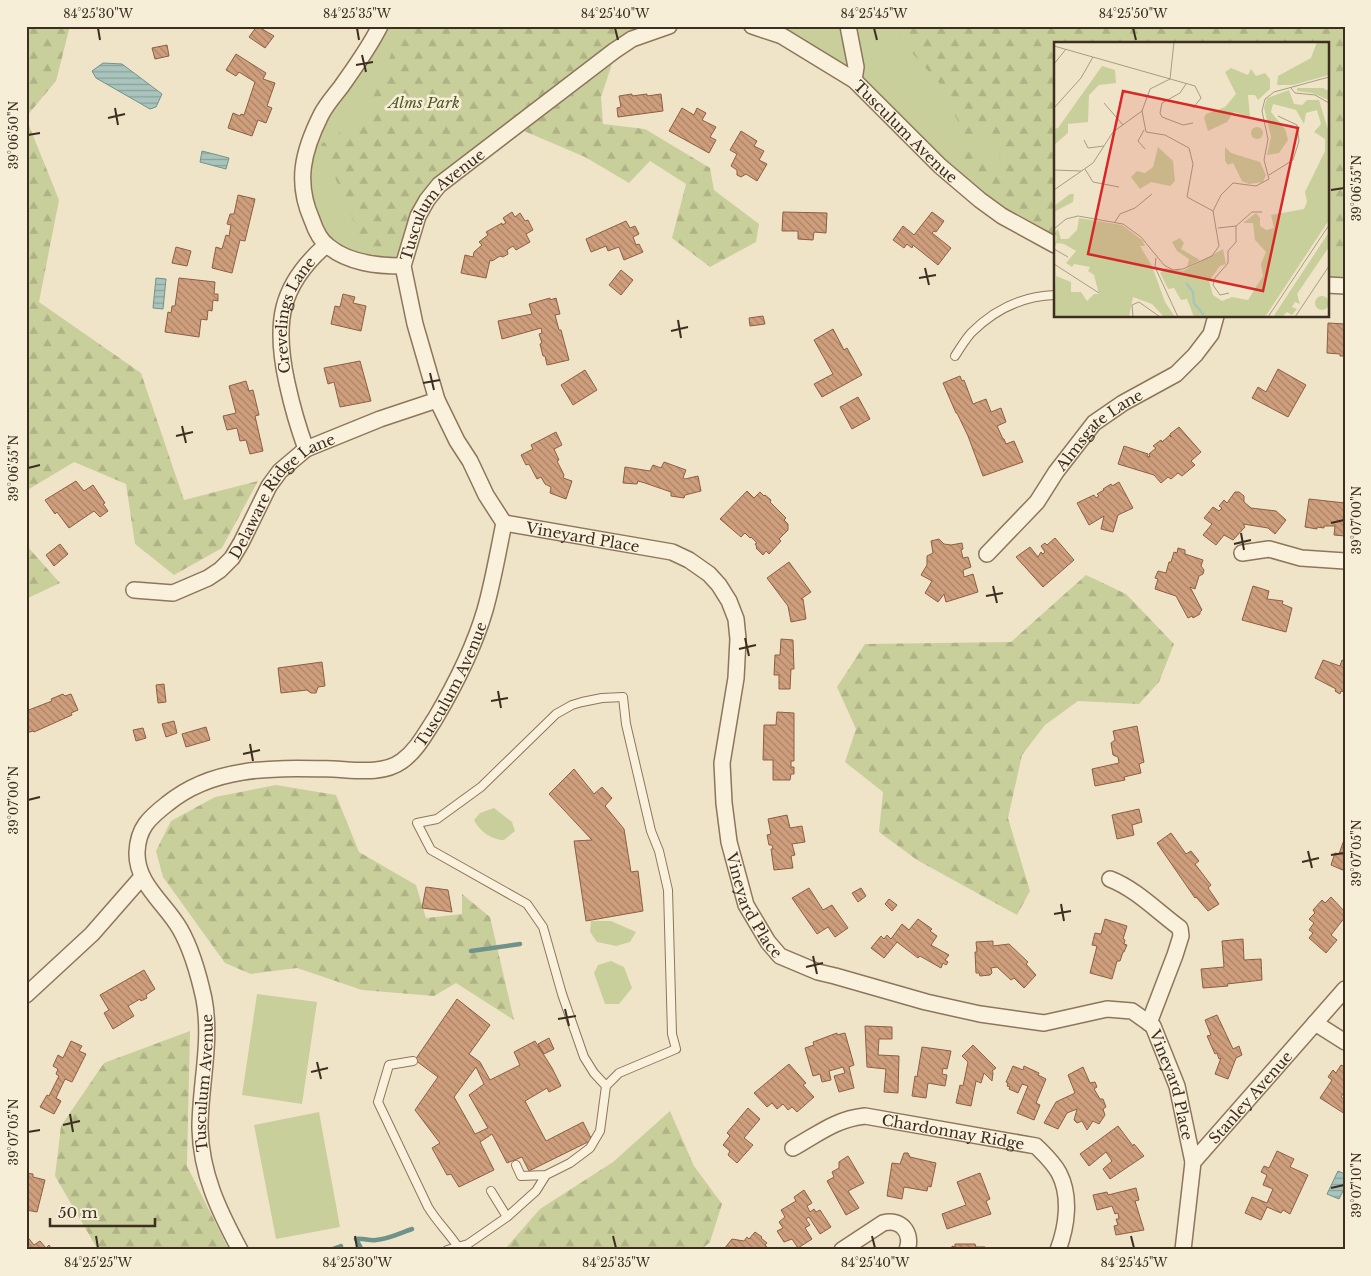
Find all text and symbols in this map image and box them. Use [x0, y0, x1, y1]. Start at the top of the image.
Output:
text: 84°25'30"W [63, 6, 134, 21]
text: 84°25'35"W [323, 6, 392, 21]
text: 84°25'40"W [581, 6, 650, 21]
text: 84°25'45"W [841, 6, 908, 21]
text: 84°25'50"W [1099, 6, 1168, 21]
inset map [1054, 42, 1328, 318]
street label: Tusculum Avenue [850, 76, 962, 186]
park label: Alms Park [386, 93, 460, 112]
text: 39°06'50"N [6, 101, 21, 169]
street label: Tusculum Avenue [396, 144, 488, 263]
text: 39°06'55"N [1349, 154, 1364, 221]
street label: Crevelings Lane [271, 252, 319, 375]
street label: Almsgate Lane [1051, 385, 1146, 475]
street label: Delaware Ridge Lane [224, 429, 337, 562]
text: 39°06'55"N [6, 434, 21, 501]
text: 39°07'00"N [1349, 485, 1364, 554]
street label: Vineyard Place [524, 517, 641, 556]
street label: Tusculum Avenue [410, 619, 490, 750]
text: 39°07'00"N [6, 765, 21, 834]
text: 39°07'05"N [1349, 819, 1364, 887]
street label: Vineyard Place [722, 849, 787, 962]
street label: Tusculum Avenue [190, 1013, 216, 1153]
street label: Vineyard Place [1146, 1026, 1198, 1142]
street label: Stanley Avenue [1204, 1047, 1296, 1147]
text: 39°07'05"N [6, 1098, 21, 1166]
street label: Chardonnay Ridge [880, 1110, 1026, 1153]
text: 39°07'10"N [1349, 1152, 1364, 1218]
scale bar [50, 1196, 155, 1228]
text: 50 m [58, 1203, 98, 1222]
text: 84°25'25"W [64, 1255, 133, 1270]
text: 84°25'30"W [322, 1255, 393, 1270]
text: 84°25'35"W [582, 1255, 651, 1270]
text: 84°25'40"W [841, 1255, 910, 1270]
text: 84°25'45"W [1101, 1255, 1168, 1270]

